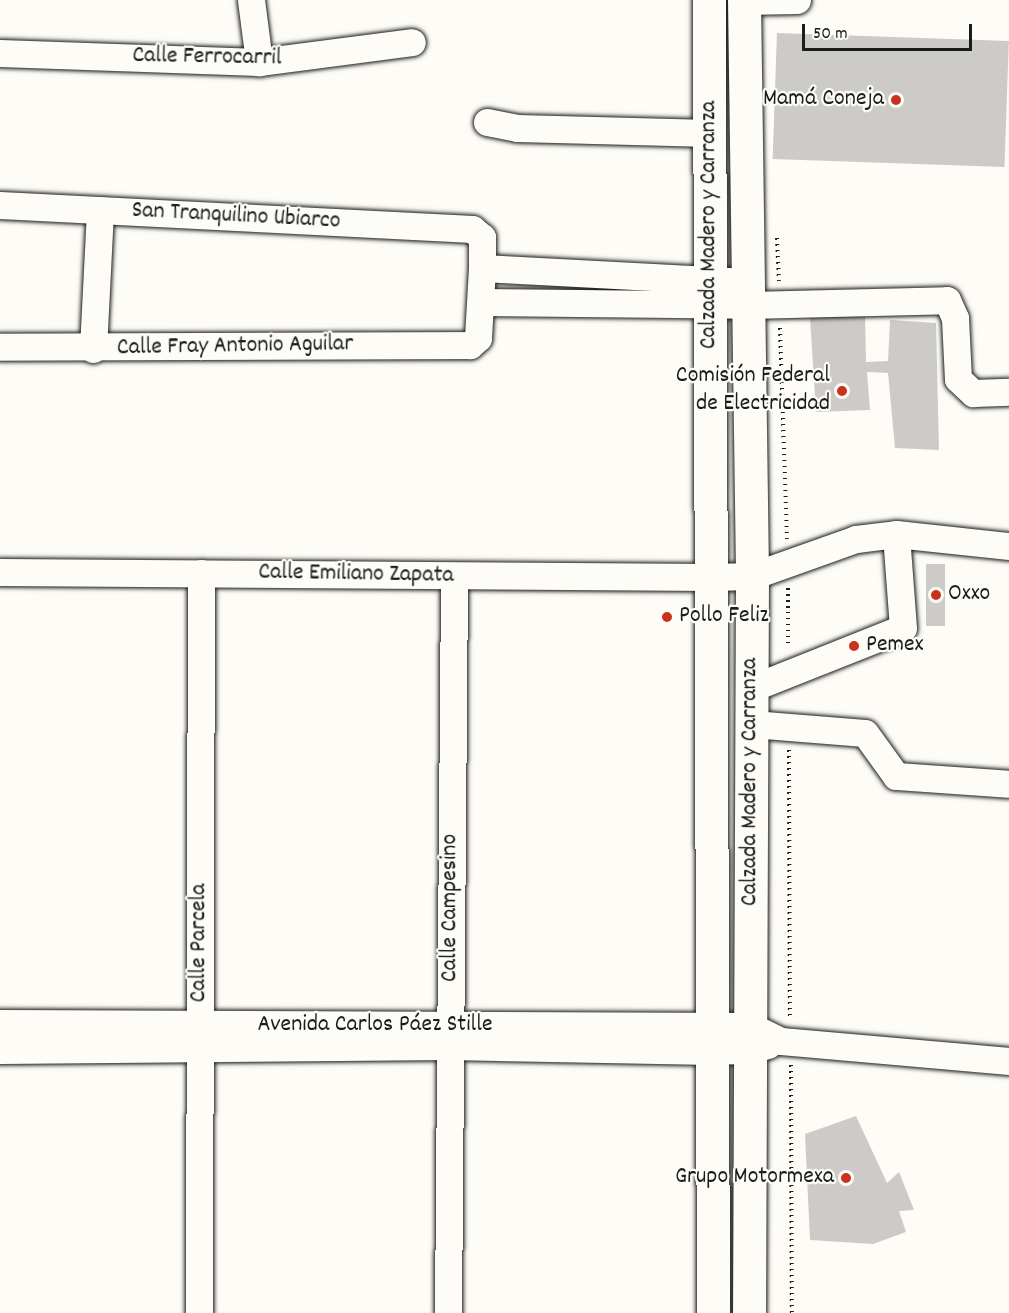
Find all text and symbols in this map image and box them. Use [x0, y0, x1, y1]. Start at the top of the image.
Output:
scale bar [805, 12, 974, 50]
text: 50 m [813, 22, 848, 47]
street label: Calle Ferrocarril [132, 42, 282, 74]
place label: Mamá Coneja [763, 86, 884, 114]
marker: Mamá Coneja [889, 93, 903, 107]
street label: Calzada Madero y Carranza [696, 101, 724, 349]
street label: San Tranquilino Ubiarco [131, 197, 341, 237]
street label: Calle Fray Antonio Aguilar [117, 331, 353, 363]
place label: Comisión Federal de Electricidad [676, 363, 830, 419]
marker: Comisión Federal de Electricidad [835, 384, 849, 398]
street label: Calle Emiliano Zapata [258, 559, 454, 591]
place label: Oxxo [948, 581, 990, 609]
marker: Oxxo [929, 588, 943, 602]
place label: Pollo Feliz [679, 603, 769, 631]
marker: Pollo Feliz [660, 610, 674, 624]
place label: Pemex [866, 632, 923, 660]
marker: Pemex [847, 639, 861, 653]
street label: Calzada Madero y Carranza [737, 658, 765, 906]
street label: Calle Campesino [437, 834, 465, 982]
street label: Calle Parcela [186, 884, 214, 1002]
street label: Avenida Carlos Páez Stille [257, 1012, 493, 1040]
place label: Grupo Motormexa [675, 1164, 834, 1192]
marker: Grupo Motormexa [839, 1171, 853, 1185]

